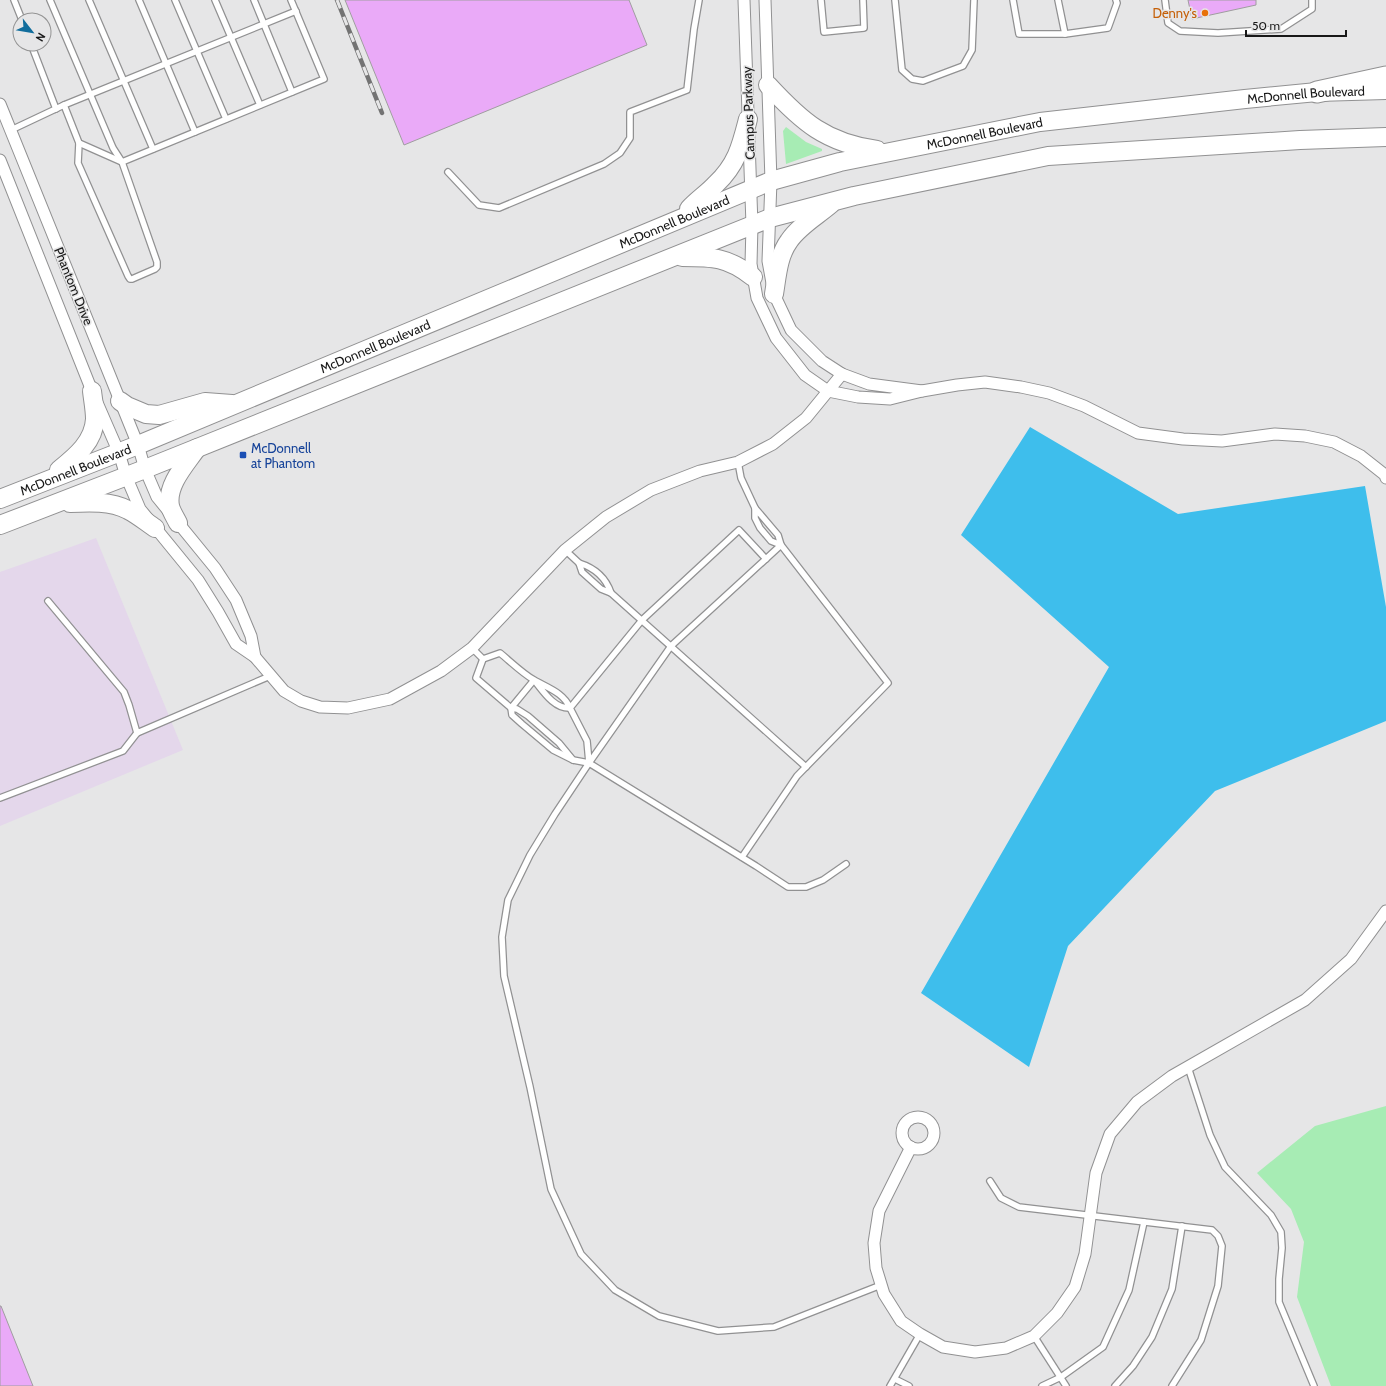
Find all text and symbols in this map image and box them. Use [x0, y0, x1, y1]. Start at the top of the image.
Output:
place label: Denny's [1153, 5, 1198, 21]
marker: Denny's [1200, 8, 1210, 18]
north arrow [12, 12, 52, 52]
scale bar [1246, 12, 1346, 38]
text: 50 m [1252, 18, 1280, 33]
text: N [33, 30, 49, 44]
street label: Campus Parkway [738, 66, 758, 160]
street label: McDonnell Boulevard [1246, 83, 1365, 107]
street label: McDonnell Boulevard [925, 114, 1044, 153]
street label: McDonnell Boulevard [616, 191, 732, 252]
street label: Phantom Drive [51, 245, 97, 328]
street label: McDonnell Boulevard [317, 316, 433, 376]
place label: McDonnell at Phantom [251, 440, 315, 471]
street label: McDonnell Boulevard [17, 441, 133, 498]
marker: McDonnell at Phantom [238, 450, 248, 460]

